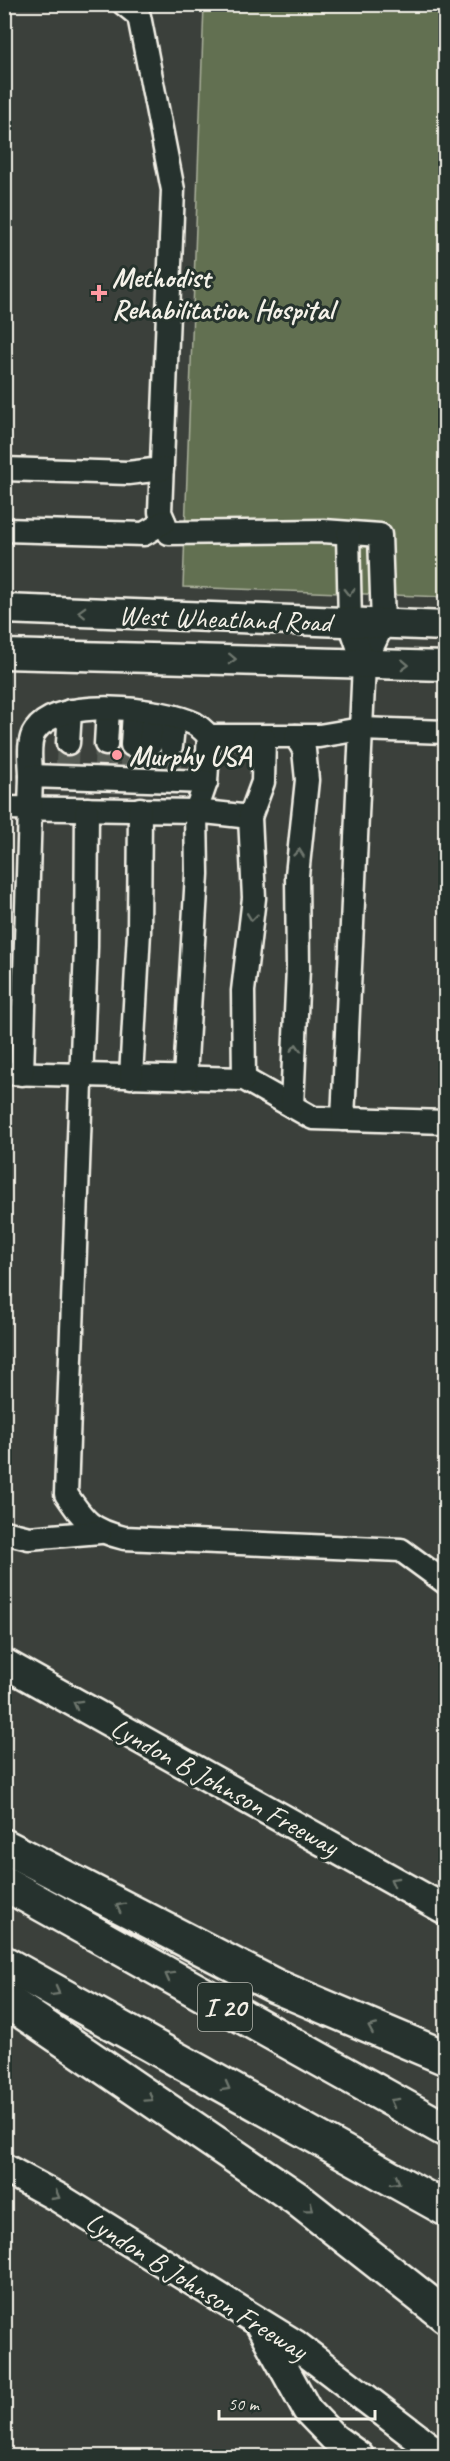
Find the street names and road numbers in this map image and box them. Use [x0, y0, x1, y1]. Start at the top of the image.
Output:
street label: West Wheatland Road [118, 597, 336, 640]
street label: Lyndon B Johnson Freeway [105, 1710, 347, 1865]
road number: I 20 [198, 1983, 252, 2031]
street label: Lyndon B Johnson Freeway [80, 2203, 316, 2369]

